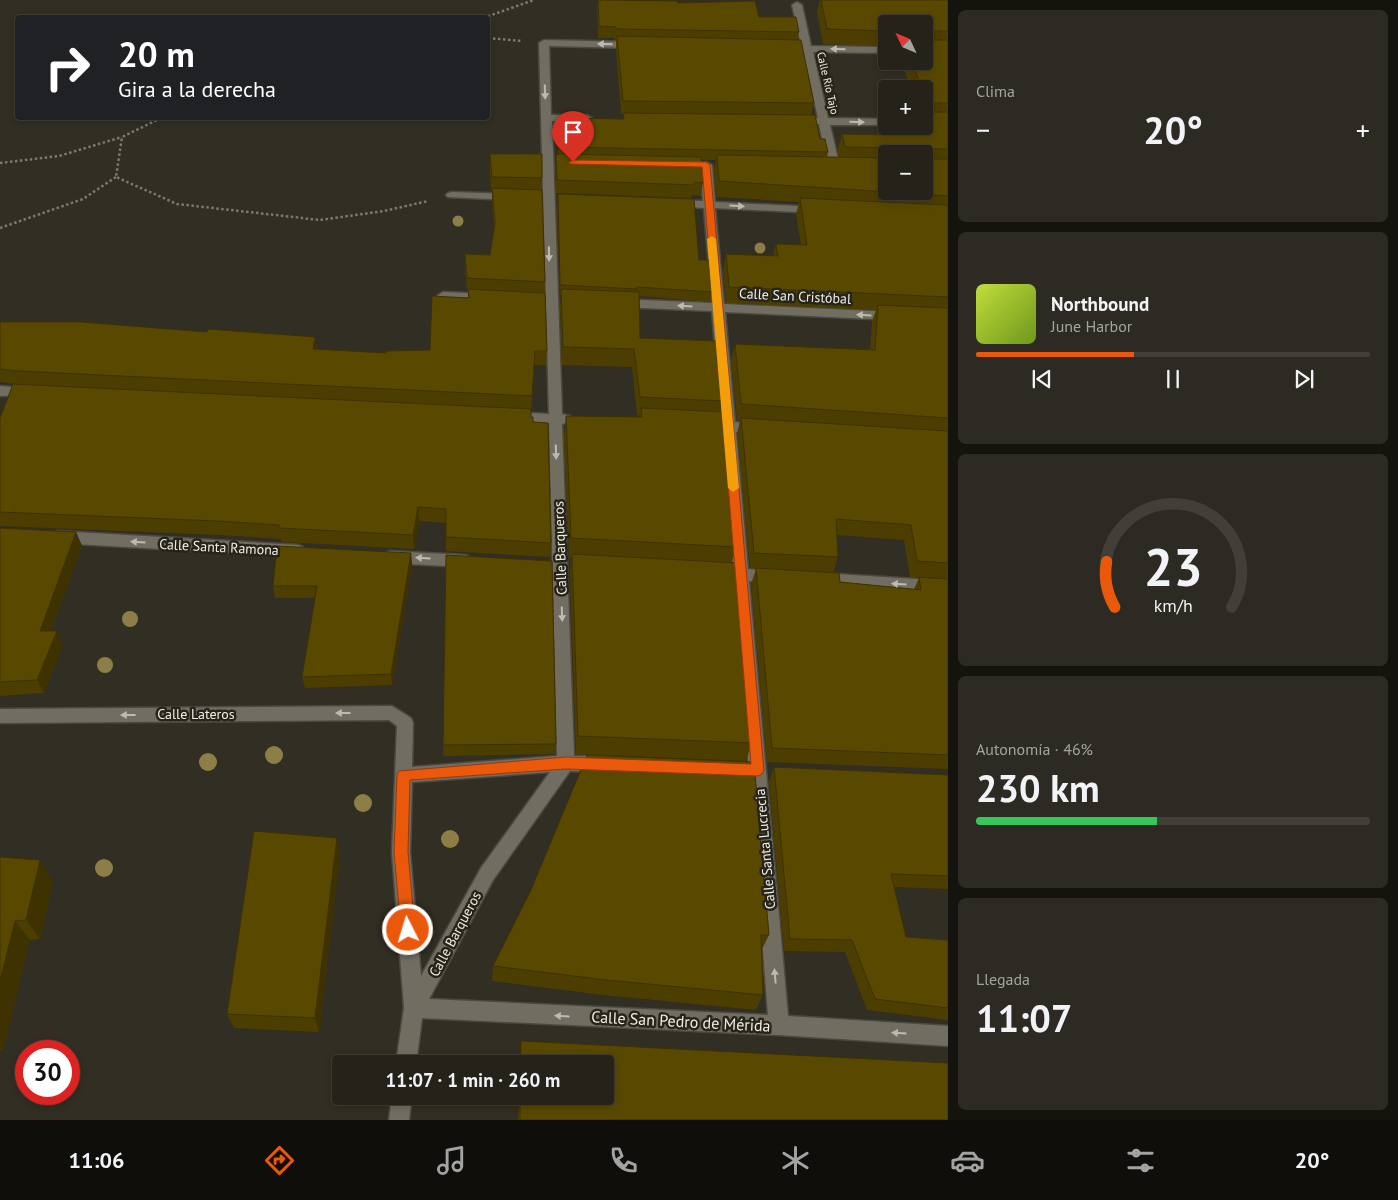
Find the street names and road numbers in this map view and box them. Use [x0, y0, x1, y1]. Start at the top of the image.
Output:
street label: Calle Río Tajo [814, 50, 842, 116]
street label: Calle San Cristóbal [738, 284, 852, 308]
street label: Calle Barqueros [549, 501, 571, 595]
street label: Calle Santa Ramona [159, 535, 279, 559]
street label: Calle Lateros [157, 705, 235, 723]
street label: Calle Santa Lucrecia [751, 788, 779, 910]
street label: Calle Barqueros [425, 888, 485, 980]
street label: Calle San Pedro de Mérida [591, 1006, 771, 1036]

